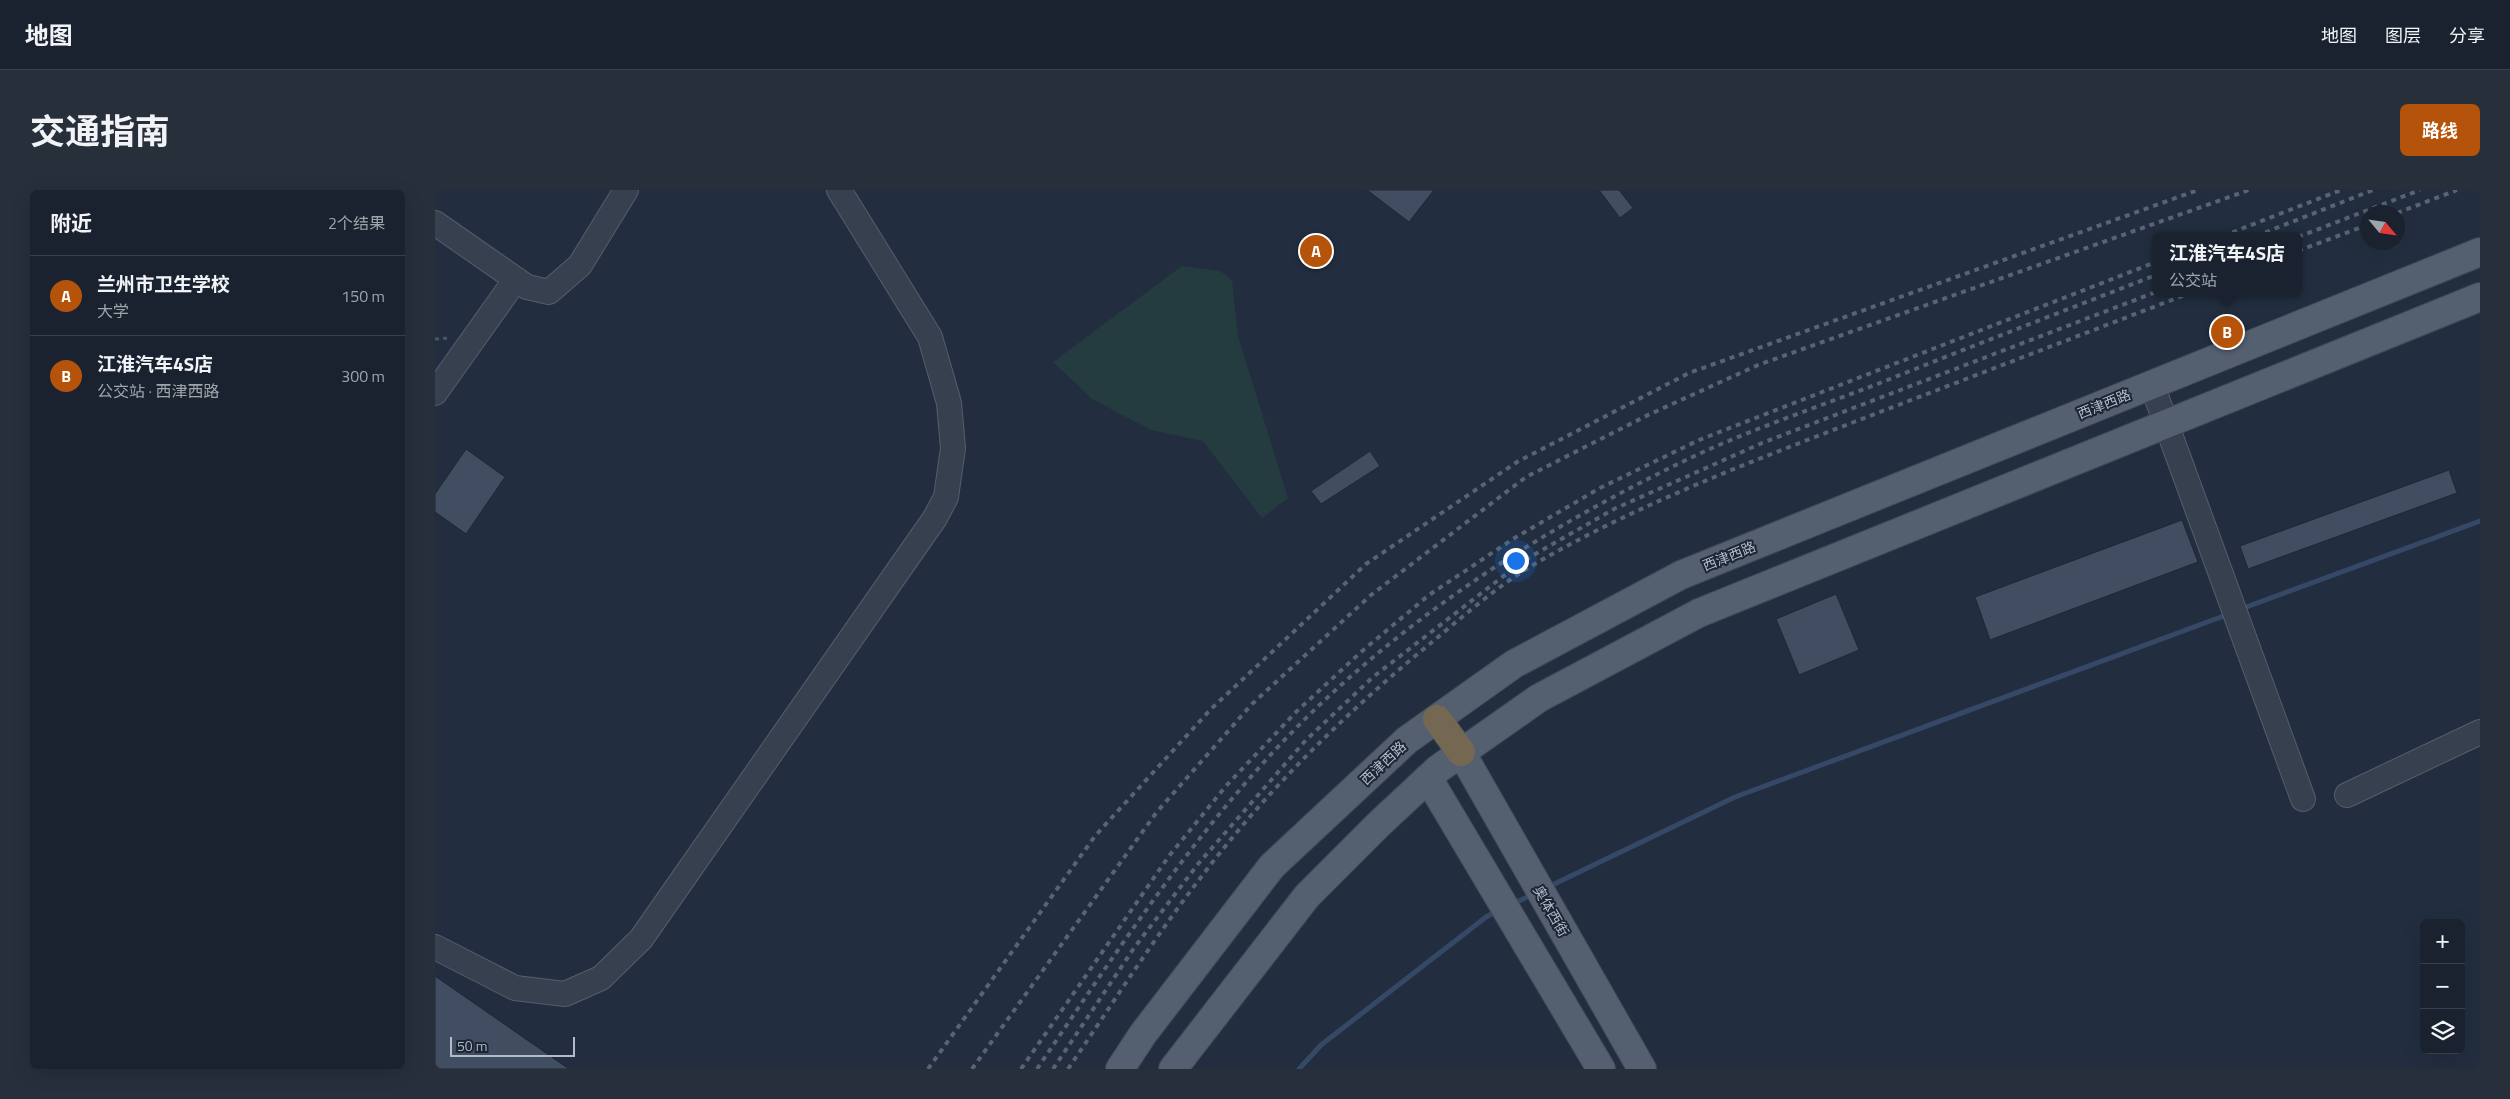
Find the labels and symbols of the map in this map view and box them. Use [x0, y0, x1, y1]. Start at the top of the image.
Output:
north arrow [2360, 205, 2405, 250]
pin: A [1300, 232, 1332, 270]
pin: B [2211, 313, 2243, 351]
street label: 西津西路 [2074, 383, 2134, 424]
street label: 西津西路 [1699, 535, 1759, 576]
your location [1503, 548, 1529, 574]
street label: 西津西路 [1355, 736, 1410, 789]
street label: 奥体西街 [1528, 881, 1575, 940]
scale bar [450, 1034, 575, 1057]

